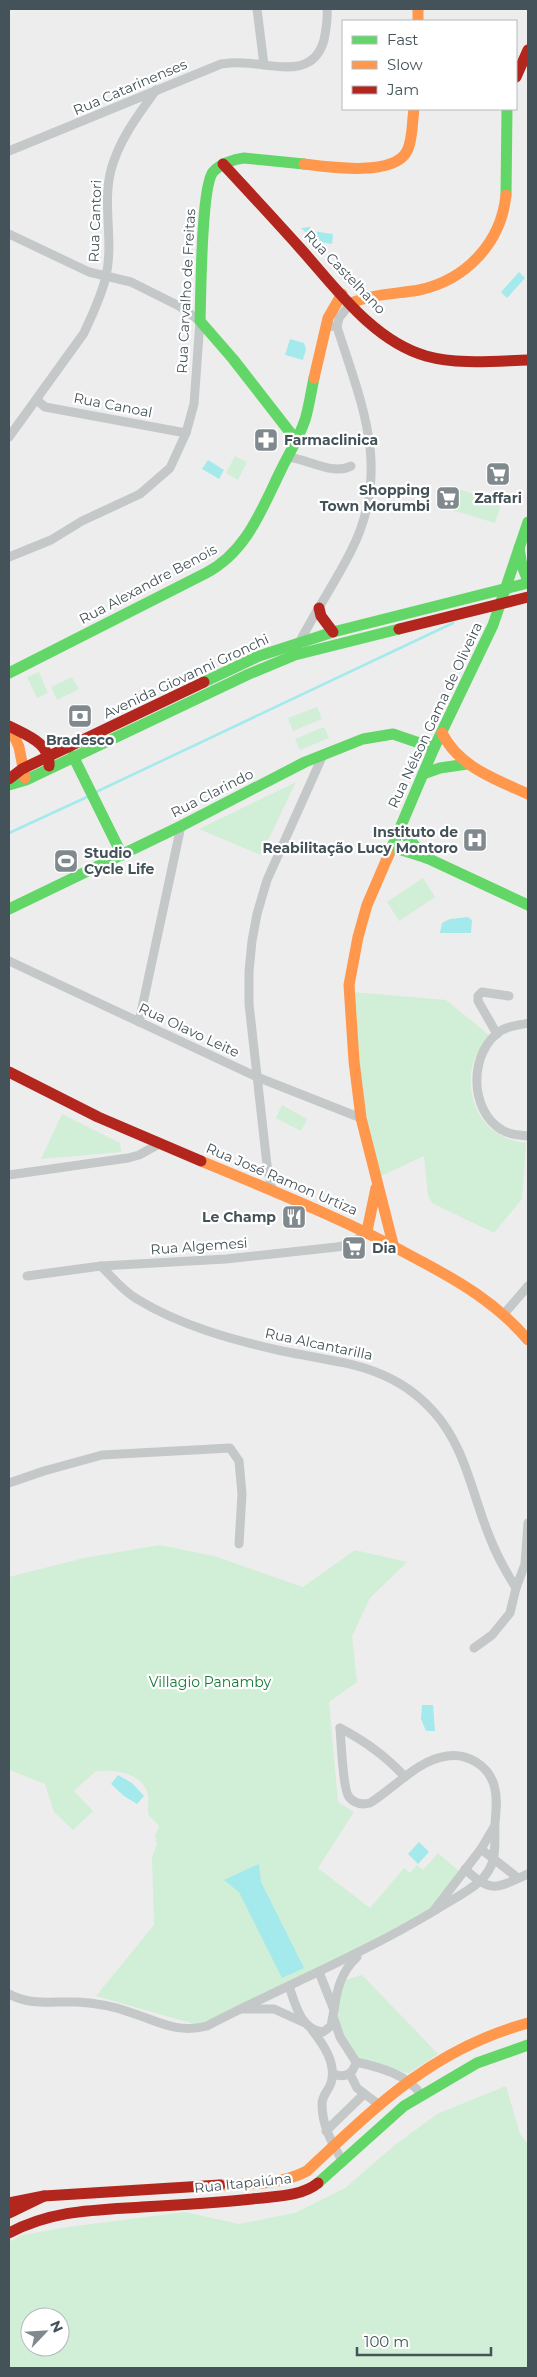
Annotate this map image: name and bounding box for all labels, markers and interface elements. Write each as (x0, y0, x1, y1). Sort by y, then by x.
legend (342, 20, 517, 110)
text: Fast (387, 30, 418, 49)
street label: Rua Catarinenses (70, 55, 190, 119)
text: Slow (387, 55, 423, 74)
text: Jam (386, 80, 419, 99)
street label: Rua Cantori (85, 179, 105, 263)
street label: Rua Carvalho de Freitas (173, 208, 199, 374)
street label: Rua Castelhano (300, 226, 390, 318)
street label: Rua Canoal (72, 389, 154, 421)
pharmacy icon: Farmaclinica (253, 427, 279, 453)
place label: Farmaclinica (284, 431, 378, 449)
supermarket icon: Zaffari (485, 461, 511, 487)
place label: Shopping Town Morumbi (320, 481, 430, 515)
supermarket icon: Shopping Town Morumbi (435, 485, 461, 511)
place label: Zaffari (474, 489, 522, 507)
street label: Rua Alexandre Benois (76, 540, 220, 628)
street label: Rua Nélson Gama de Oliveira (384, 619, 486, 811)
street label: Avenida Giovanni Gronchi (100, 630, 272, 722)
bank icon: Bradesco (67, 703, 93, 729)
place label: Bradesco (46, 731, 114, 749)
street label: Rua Clarindo (168, 764, 257, 822)
place label: Instituto de Reabilitação Lucy Montoro (263, 823, 458, 857)
hospital icon: Instituto de Reabilitação Lucy Montoro (462, 827, 488, 853)
place label: Studio Cycle Life (84, 844, 155, 878)
sports icon: Studio Cycle Life (53, 848, 79, 874)
street label: Rua Olavo Leite (136, 999, 242, 1061)
street label: Rua José Ramon Urtiza (203, 1139, 361, 1219)
restaurant icon: Le Champ (281, 1204, 307, 1230)
place label: Le Champ (202, 1208, 276, 1226)
street label: Rua Algemesi (150, 1234, 248, 1258)
supermarket icon: Dia (341, 1235, 367, 1261)
place label: Dia (372, 1239, 396, 1257)
street label: Rua Alcantarilla (264, 1324, 374, 1364)
park label: Villagio Panamby (149, 1673, 272, 1691)
street label: Rua Itapaiúna (193, 2169, 293, 2197)
north arrow (20, 2307, 70, 2357)
text: N (46, 2318, 67, 2335)
scale bar (357, 2324, 491, 2356)
text: 100 m (364, 2332, 409, 2351)

